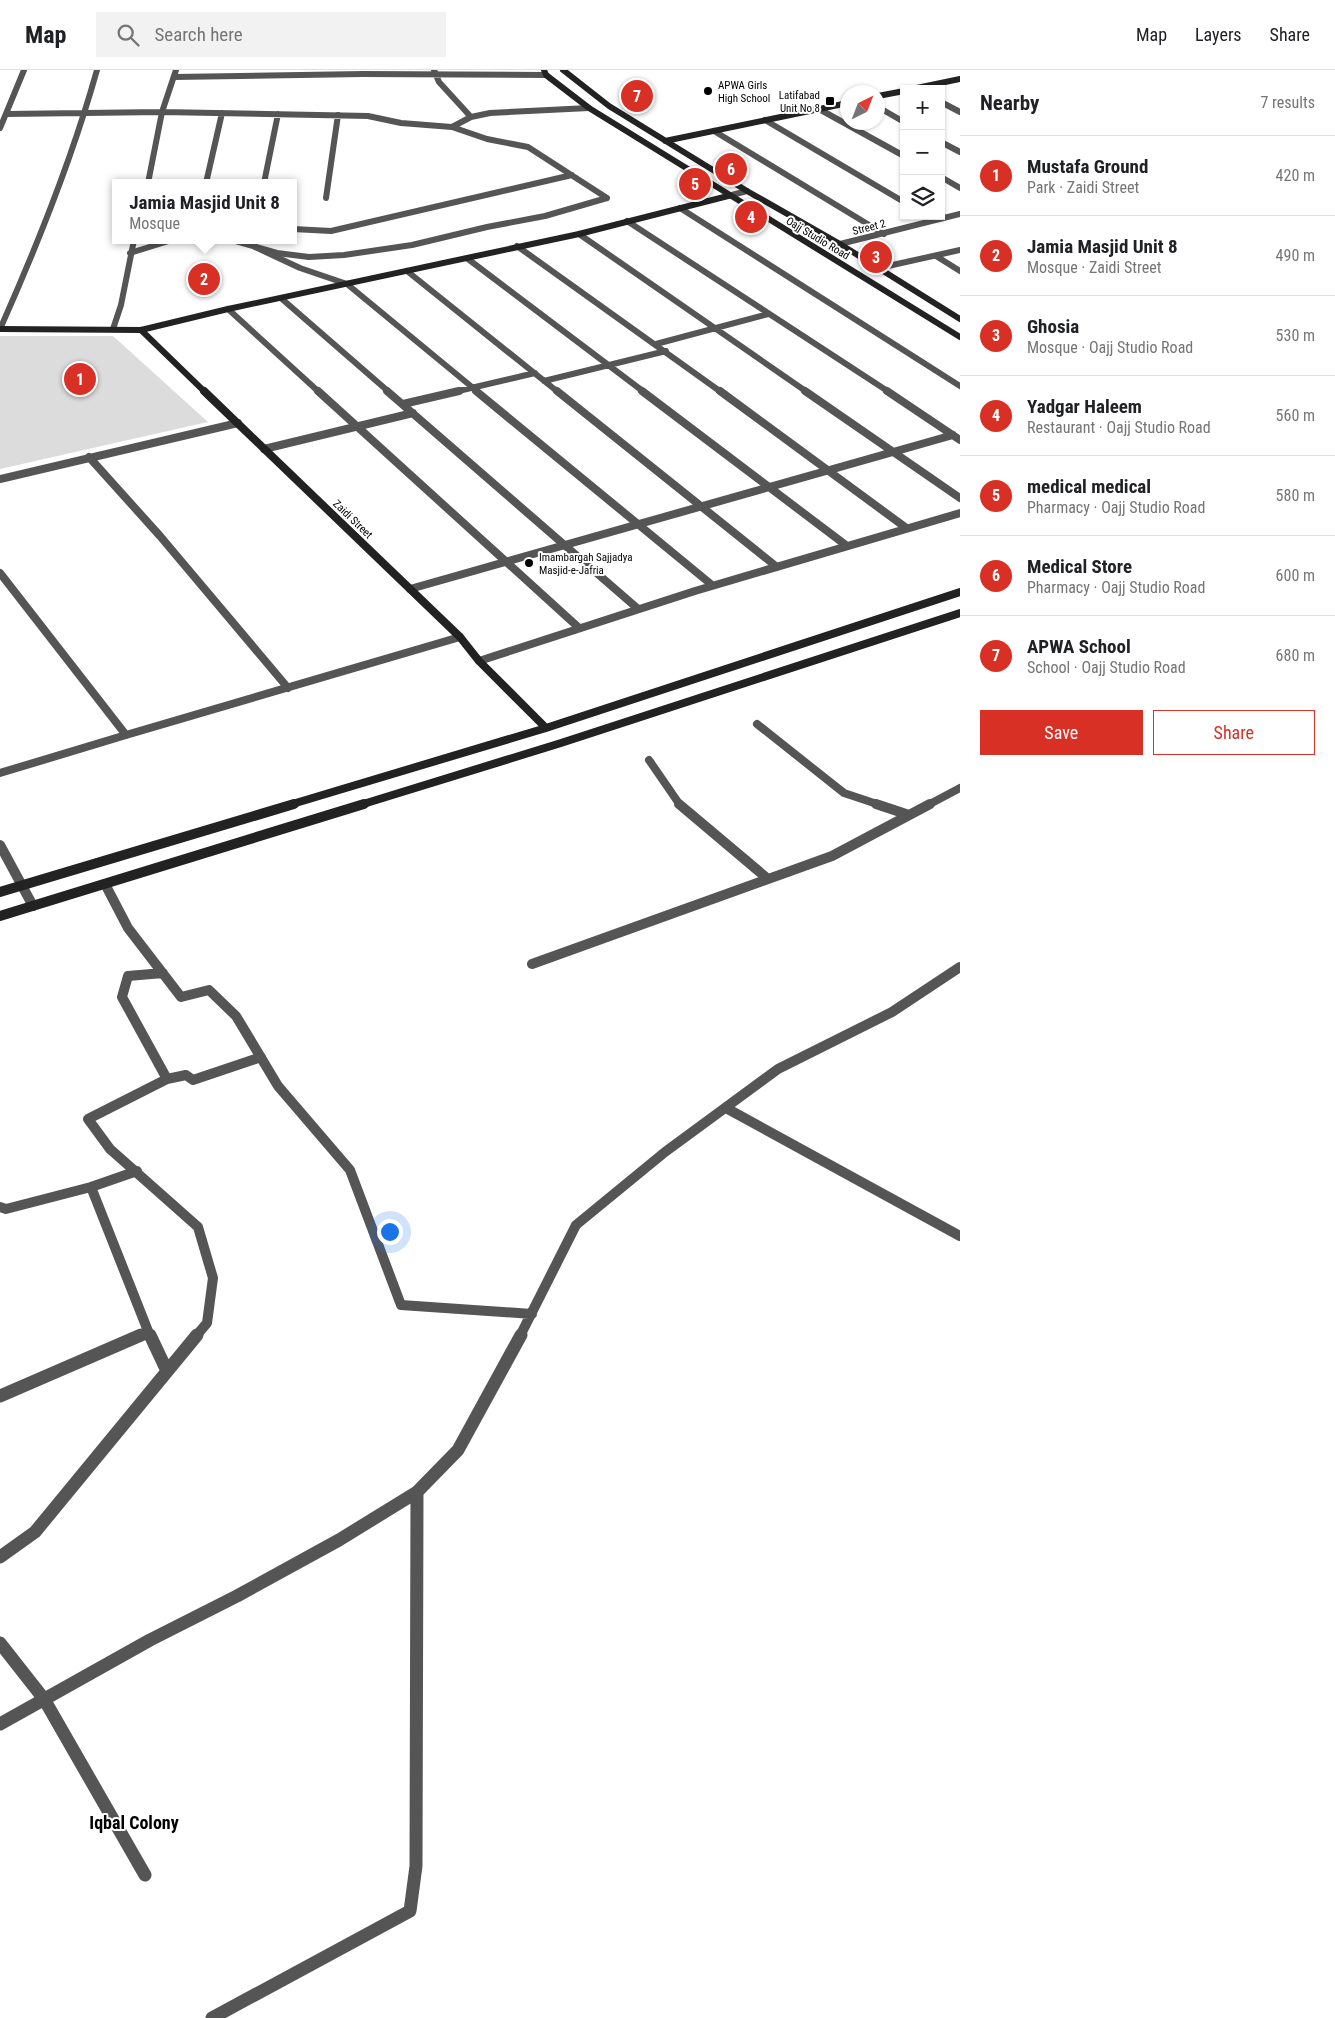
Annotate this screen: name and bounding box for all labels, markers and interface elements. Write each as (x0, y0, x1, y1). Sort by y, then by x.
search box (96, 12, 446, 57)
text: Map (25, 21, 66, 49)
icon: search (114, 21, 142, 49)
text: Search here (154, 23, 243, 46)
text: Map (1136, 24, 1167, 45)
text: Layers (1195, 24, 1242, 45)
text: Share (1270, 24, 1310, 45)
pin: 7 (621, 77, 653, 115)
place label: APWA Girls High School (718, 79, 770, 105)
marker: APWA Girls High School (702, 85, 714, 97)
north arrow (840, 85, 885, 130)
map controls (900, 85, 945, 220)
button: + (900, 85, 945, 130)
place label: Latifabad Unit No 8 (779, 89, 820, 115)
text: Nearby (980, 91, 1039, 115)
text: 7 results (1260, 93, 1315, 112)
marker: Latifabad Unit No 8 (824, 95, 836, 107)
button: − (900, 130, 945, 175)
pin: 6 (715, 150, 747, 188)
text: Mustafa Ground (1027, 155, 1148, 178)
pin: 5 (679, 165, 711, 203)
text: 1 (992, 166, 1000, 185)
text: 420 m (1276, 166, 1315, 185)
button: layers (900, 175, 945, 220)
text: Park · Zaidi Street (1027, 178, 1139, 197)
popup (112, 179, 297, 244)
text: Jamia Masjid Unit 8 (129, 191, 280, 214)
pin: 4 (735, 198, 767, 236)
text: Mosque (129, 214, 180, 233)
street label: Oajj Studio Road (784, 214, 852, 262)
street label: Street 2 (851, 217, 887, 238)
text: Jamia Masjid Unit 8 (1027, 235, 1178, 258)
pin: 3 (860, 238, 892, 276)
text: 2 (992, 246, 1000, 265)
text: 490 m (1276, 246, 1315, 265)
text: Mosque · Zaidi Street (1027, 258, 1161, 277)
pin: 2 (188, 260, 220, 298)
text: Ghosia (1027, 315, 1079, 338)
text: 3 (992, 326, 1000, 345)
text: 530 m (1276, 326, 1315, 345)
text: Mosque · Oajj Studio Road (1027, 338, 1193, 357)
pin: 1 (64, 360, 96, 398)
text: Yadgar Haleem (1027, 395, 1142, 418)
text: 4 (992, 406, 1000, 425)
text: 560 m (1276, 406, 1315, 425)
text: Restaurant · Oajj Studio Road (1027, 418, 1211, 437)
text: medical medical (1027, 475, 1151, 498)
text: 5 (992, 486, 1000, 505)
text: 580 m (1276, 486, 1315, 505)
street label: Zaidi Street (330, 497, 375, 541)
text: Pharmacy · Oajj Studio Road (1027, 498, 1205, 517)
place label: Imambargah Sajjadya Masjid-e-Jafria (539, 551, 632, 577)
text: Medical Store (1027, 555, 1132, 578)
marker: Imambargah Sajjadya Masjid-e-Jafria (523, 557, 535, 569)
text: 6 (992, 566, 1000, 585)
text: 600 m (1276, 566, 1315, 585)
text: Pharmacy · Oajj Studio Road (1027, 578, 1205, 597)
text: APWA School (1027, 635, 1131, 658)
text: 7 (992, 646, 1000, 665)
text: 680 m (1276, 646, 1315, 665)
text: School · Oajj Studio Road (1027, 658, 1186, 677)
button: Save (980, 710, 1143, 755)
button: Share (1153, 710, 1315, 755)
your location (377, 1219, 403, 1245)
district label: Iqbal Colony (89, 1812, 179, 1833)

